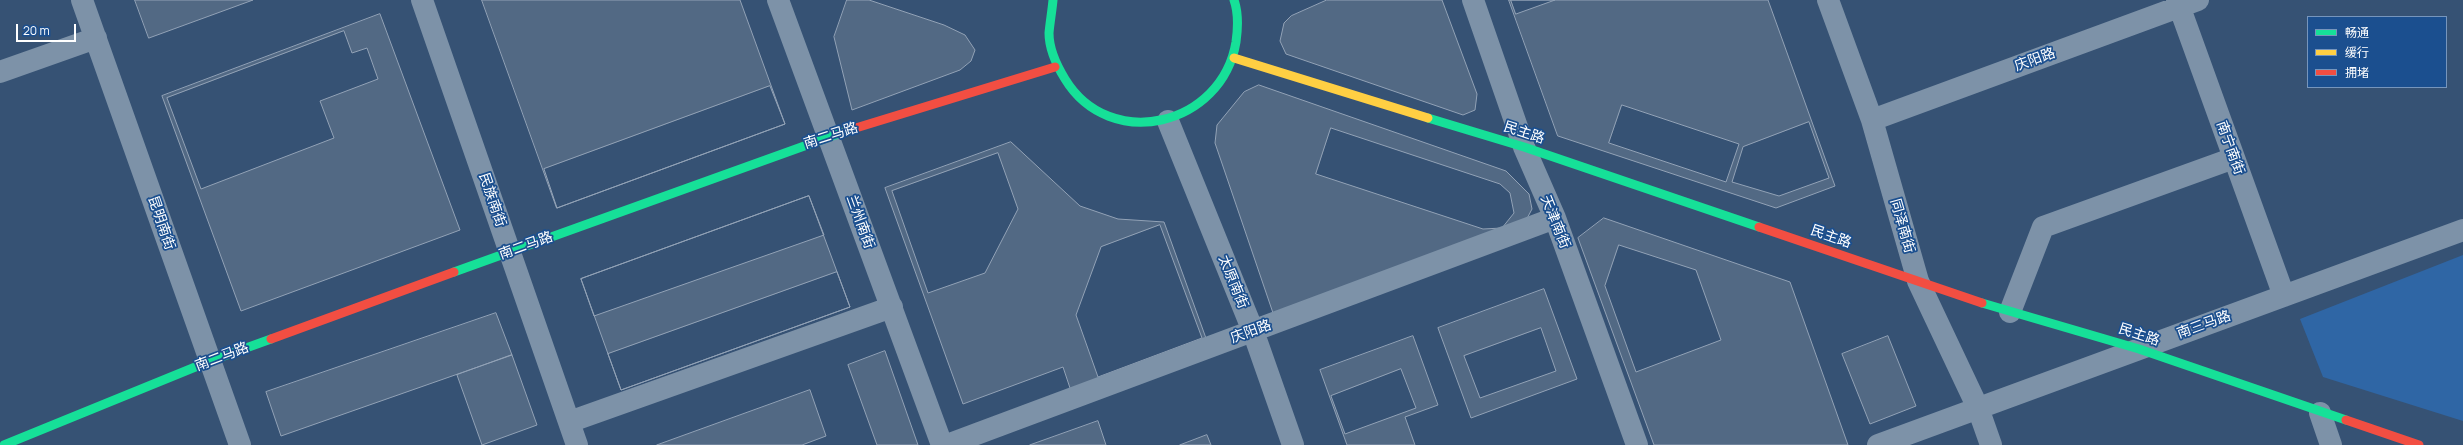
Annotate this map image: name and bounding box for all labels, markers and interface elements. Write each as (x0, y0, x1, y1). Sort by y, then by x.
scale bar (18, 16, 78, 42)
legend (2307, 16, 2447, 88)
text: 20 m (23, 22, 50, 39)
text: 畅通 (2345, 24, 2369, 41)
text: 缓行 (2345, 44, 2369, 61)
street label: 庆阳路 (2012, 45, 2058, 75)
text: 拥堵 (2345, 64, 2369, 81)
street label: 南二马路 (802, 119, 860, 153)
street label: 民主路 (1501, 119, 1547, 147)
street label: 南宁南街 (2213, 119, 2247, 177)
street label: 民族南街 (475, 171, 509, 229)
street label: 兰州南街 (843, 193, 877, 251)
street label: 天津南街 (1537, 193, 1573, 251)
street label: 昆明南街 (144, 194, 178, 252)
street label: 同泽南街 (1886, 197, 1918, 255)
street label: 民主路 (1808, 222, 1854, 252)
street label: 南二马路 (497, 229, 555, 263)
street label: 太原南街 (1215, 253, 1251, 311)
street label: 南三马路 (2175, 308, 2233, 342)
street label: 庆阳路 (1228, 317, 1274, 347)
street label: 民主路 (2116, 321, 2162, 349)
street label: 南二马路 (193, 339, 251, 375)

